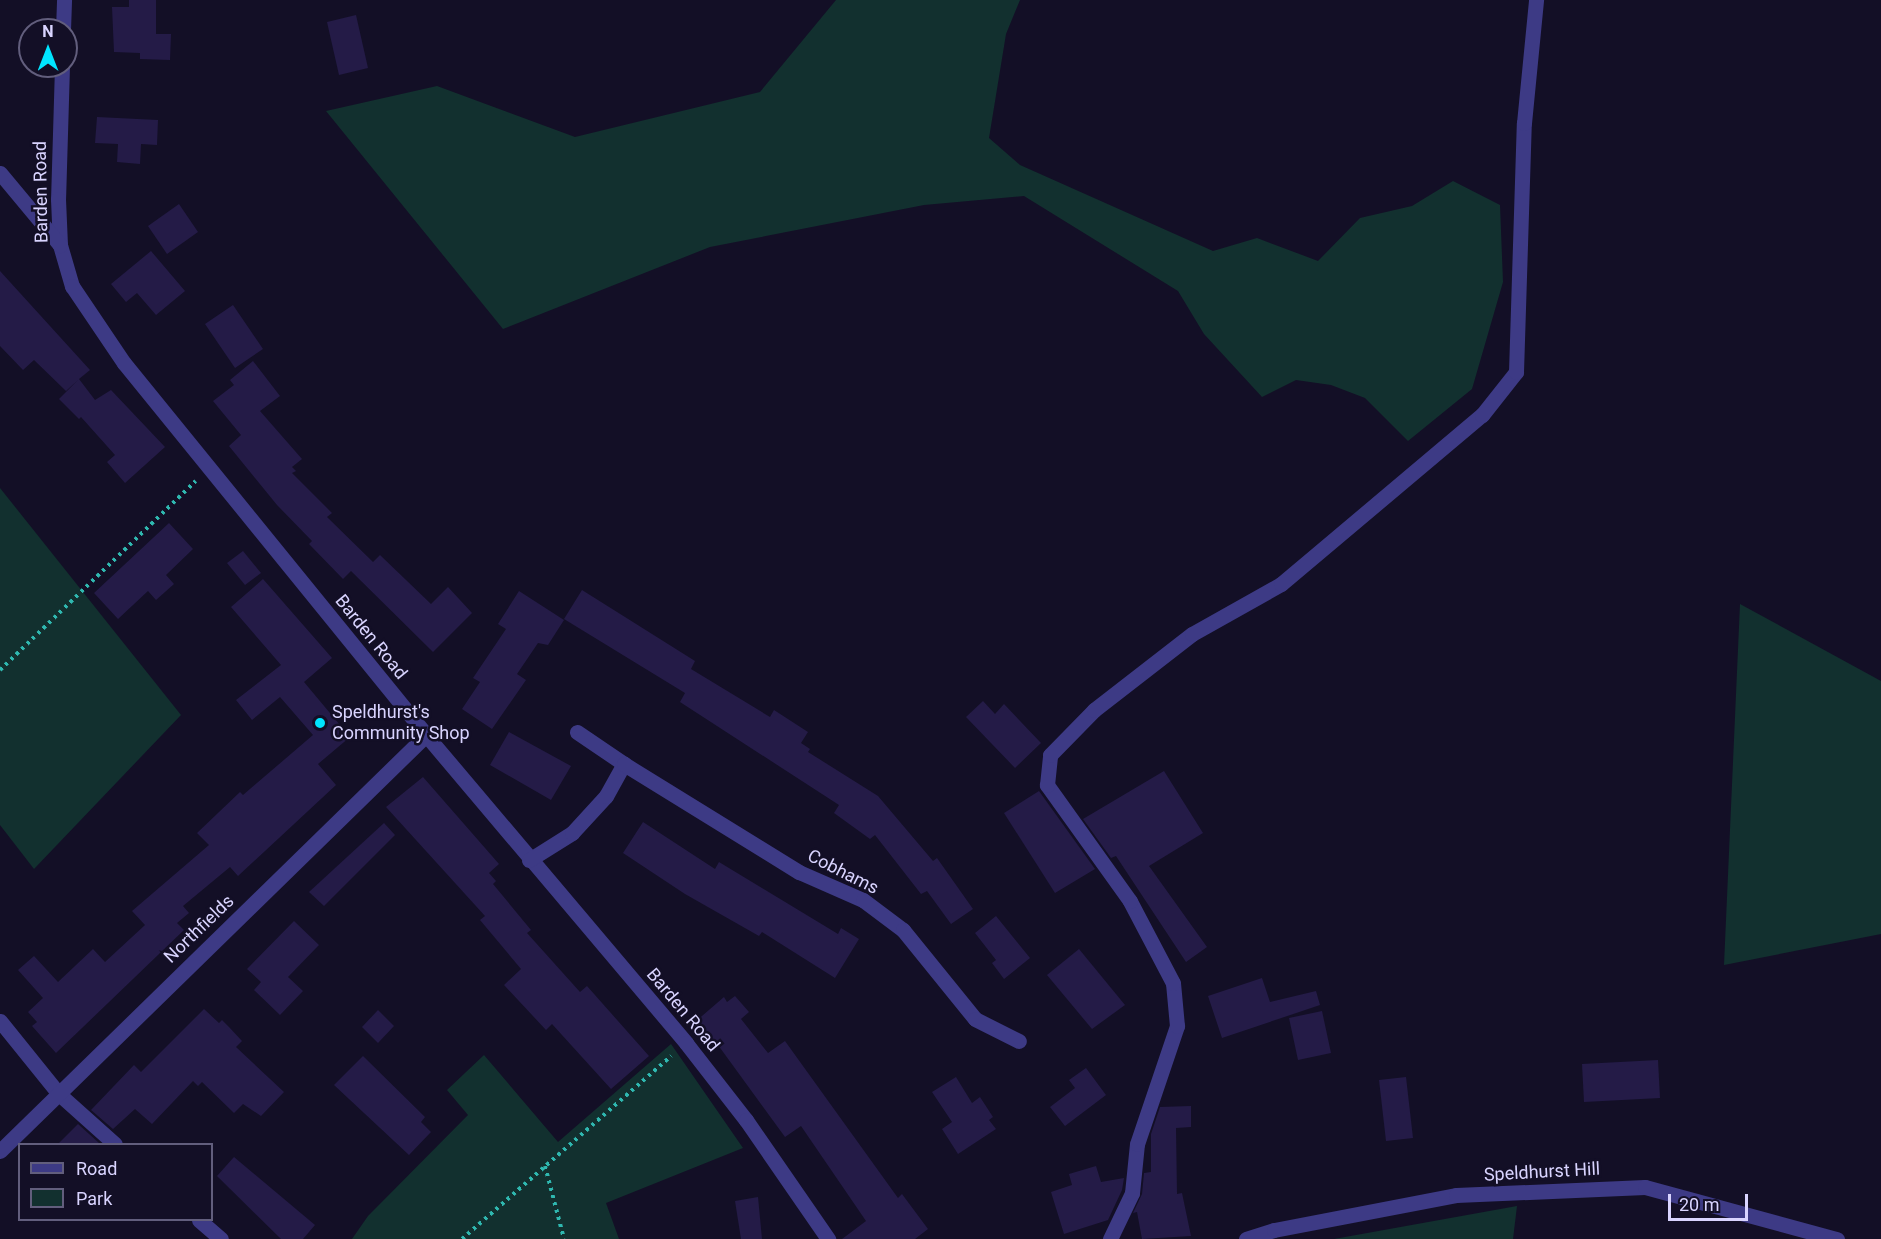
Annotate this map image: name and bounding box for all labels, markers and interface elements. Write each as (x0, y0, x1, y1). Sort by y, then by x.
north arrow (18, 18, 78, 78)
text: N (42, 22, 54, 41)
street label: Barden Road (29, 141, 53, 243)
street label: Barden Road (330, 590, 412, 684)
place label: Speldhurst's Community Shop (332, 702, 470, 744)
marker: Speldhurst's Community Shop (313, 716, 327, 730)
street label: Cobhams (804, 845, 882, 899)
street label: Northfields (160, 890, 238, 968)
street label: Barden Road (642, 964, 724, 1056)
legend (18, 1143, 213, 1221)
text: Road (76, 1158, 117, 1179)
street label: Speldhurst Hill (1483, 1158, 1601, 1186)
scale bar (1671, 1182, 1750, 1220)
text: Park (76, 1188, 112, 1209)
text: 20 m (1679, 1194, 1719, 1215)

